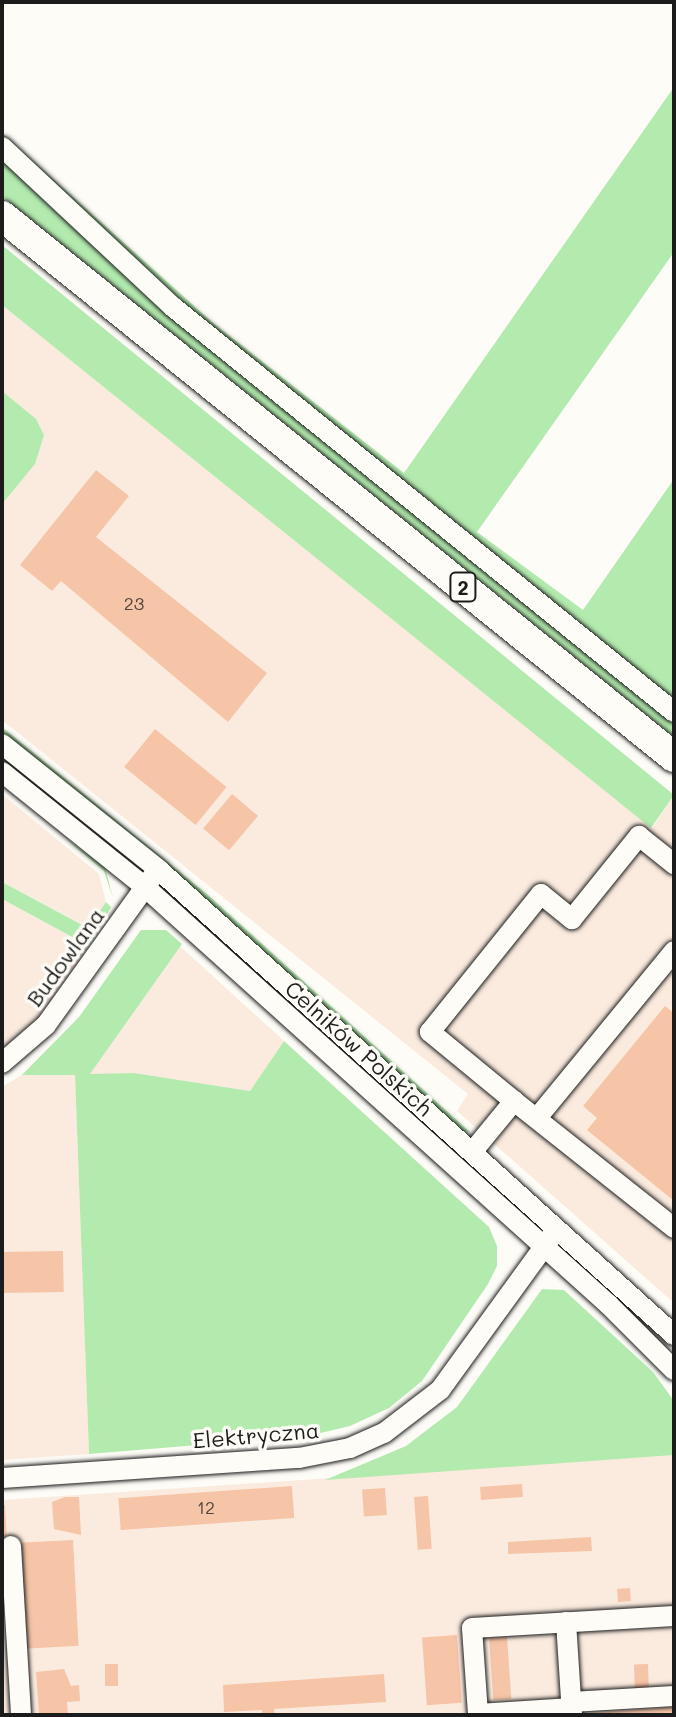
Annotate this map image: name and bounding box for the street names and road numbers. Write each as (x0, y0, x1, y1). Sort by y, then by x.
road number: 2 (449, 571, 477, 603)
street label: Budowlana (21, 903, 109, 1011)
street label: Celników Polskich (280, 975, 438, 1121)
street label: Elektryczna (192, 1416, 320, 1454)

